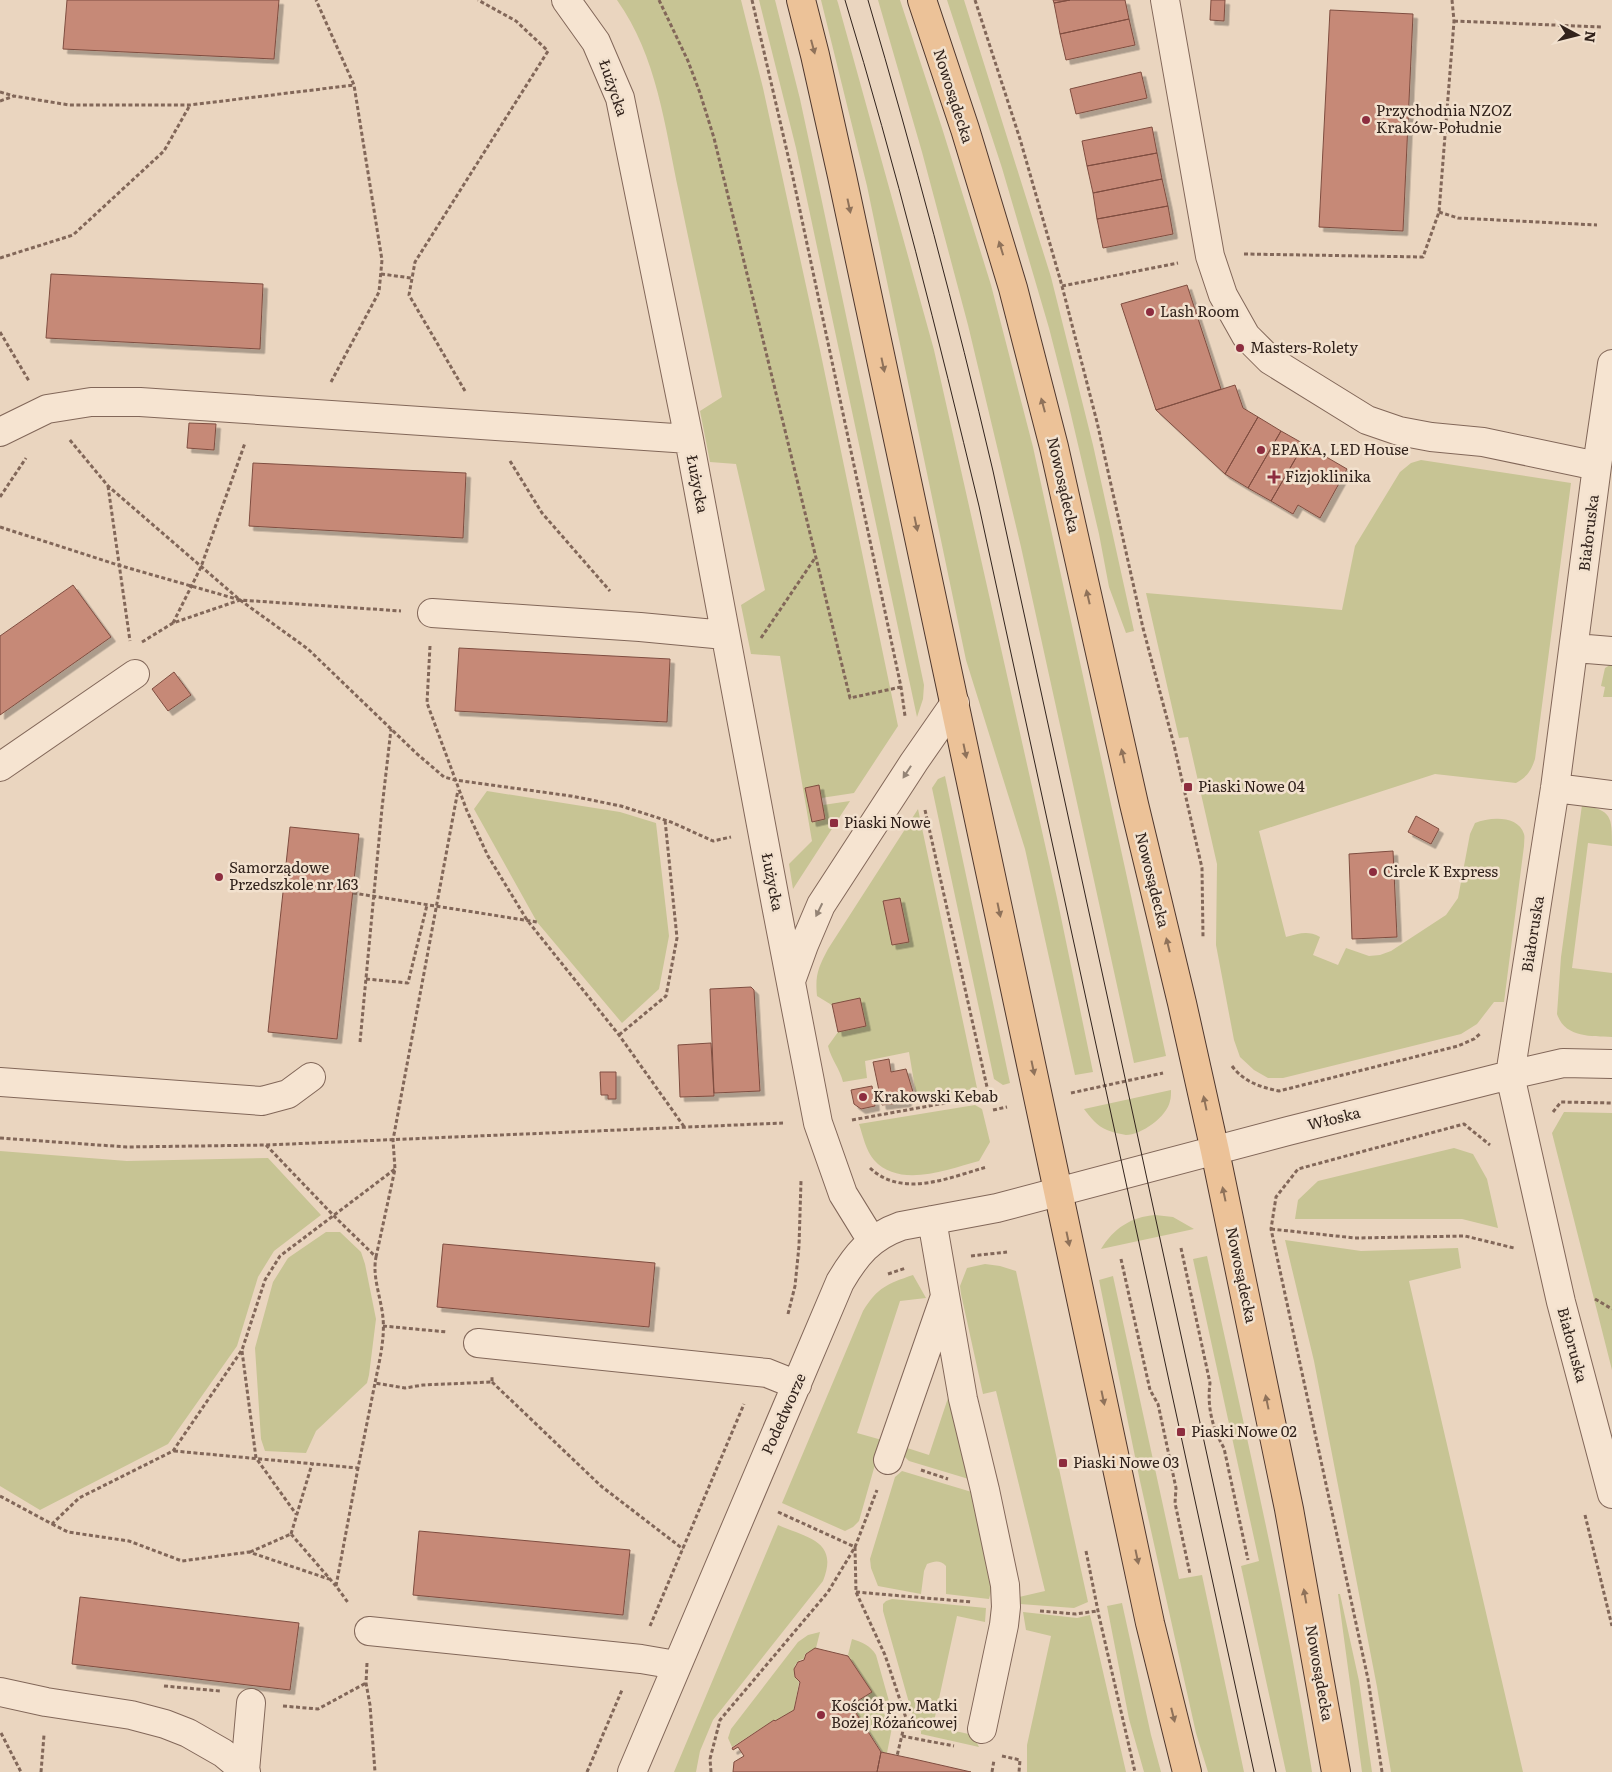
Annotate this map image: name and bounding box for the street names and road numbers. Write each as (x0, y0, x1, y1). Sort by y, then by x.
street label: Nowosądecka (928, 45, 981, 146)
street label: Łużycka (594, 56, 635, 120)
street label: Nowosądecka (1042, 434, 1087, 536)
street label: Łużycka (682, 453, 716, 516)
street label: Białoruska (1571, 492, 1604, 573)
street label: Nowosądecka (1130, 829, 1177, 931)
street label: Łużycka (757, 851, 791, 914)
street label: Białoruska (1514, 893, 1549, 974)
street label: Włoska (1305, 1100, 1363, 1135)
street label: Nowosądecka (1221, 1224, 1264, 1326)
street label: Białoruska (1552, 1304, 1595, 1386)
street label: Podedworze (754, 1369, 811, 1458)
street label: Nowosądecka (1301, 1623, 1340, 1724)

